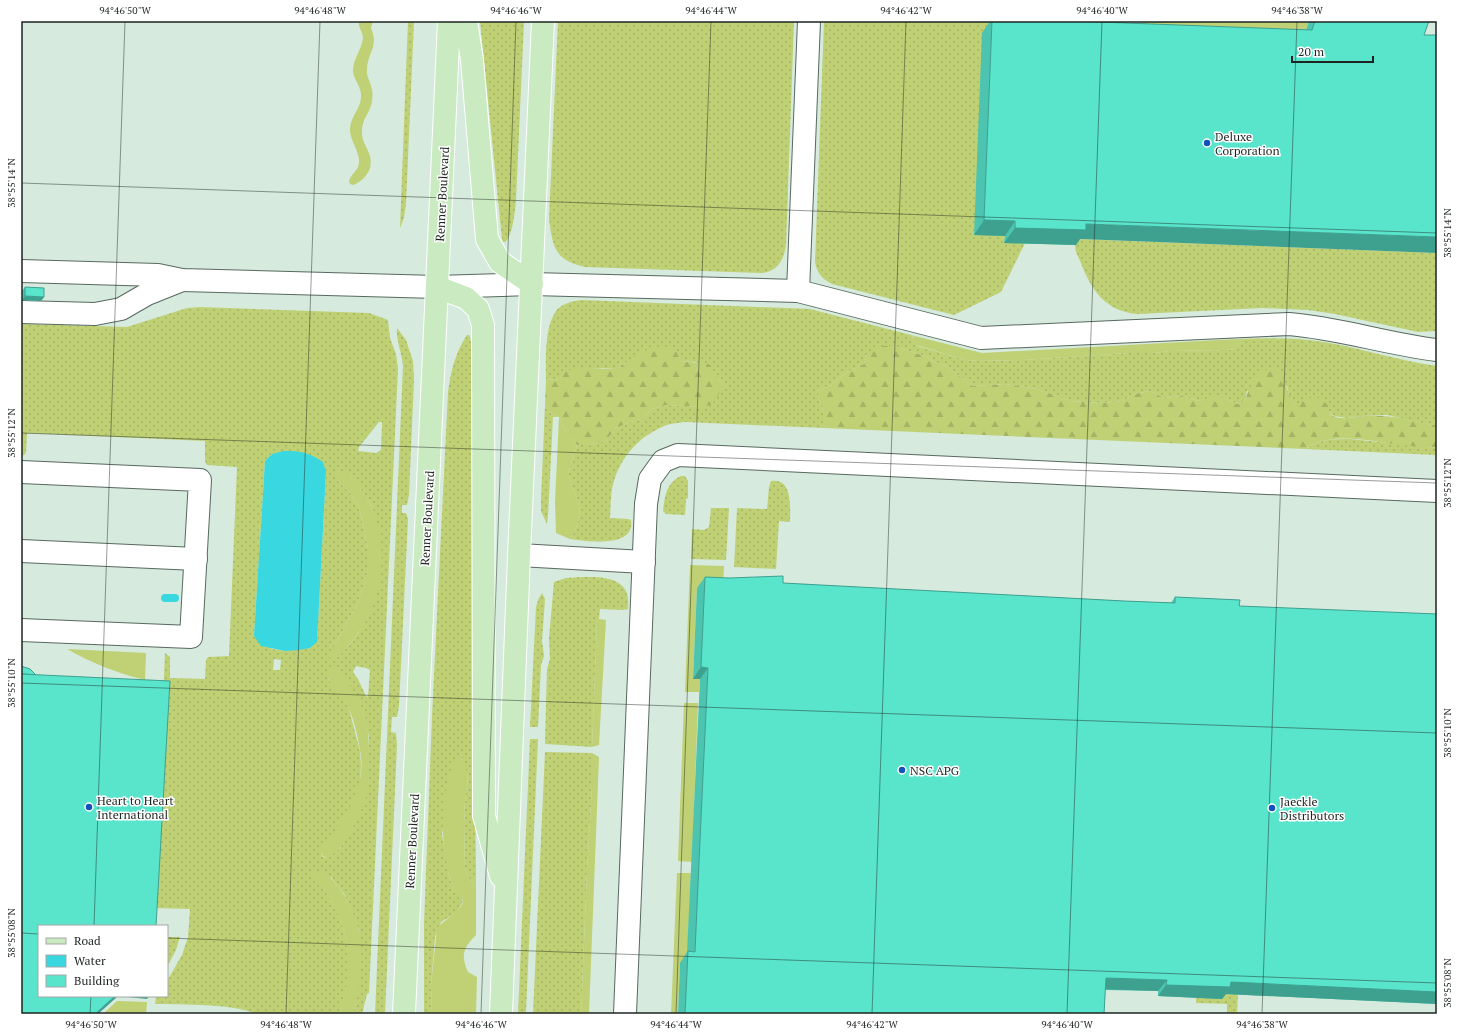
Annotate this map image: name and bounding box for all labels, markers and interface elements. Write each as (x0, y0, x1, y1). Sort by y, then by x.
text: 94°46'50"W (99, 4, 151, 17)
text: 94°46'48"W (294, 4, 346, 17)
text: 94°46'46"W (490, 4, 542, 17)
text: 94°46'44"W (685, 4, 737, 17)
text: 94°46'42"W (880, 4, 932, 17)
text: 94°46'40"W (1076, 4, 1128, 17)
text: 94°46'38"W (1271, 4, 1323, 17)
scale bar (1292, 38, 1373, 64)
text: 20 m (1298, 44, 1325, 59)
place label: Deluxe Corporation (1215, 129, 1280, 158)
marker: Deluxe Corporation (1202, 138, 1212, 148)
street label: Renner Boulevard (432, 146, 452, 242)
text: 38°55'14"N (5, 158, 18, 208)
text: 38°55'14"N (1441, 208, 1454, 258)
text: 38°55'12"N (5, 408, 18, 458)
text: 38°55'12"N (1441, 458, 1454, 508)
street label: Renner Boulevard (417, 470, 437, 566)
text: 38°55'10"N (5, 658, 18, 708)
text: 38°55'10"N (1441, 708, 1454, 758)
place label: NSC APG (910, 763, 960, 778)
marker: NSC APG (897, 765, 907, 775)
place label: Heart to Heart International (97, 793, 174, 822)
street label: Renner Boulevard (402, 793, 422, 889)
place label: Jaeckle Distributors (1280, 794, 1344, 823)
marker: Heart to Heart International (84, 802, 94, 812)
marker: Jaeckle Distributors (1267, 803, 1277, 813)
text: 38°55'08"N (5, 908, 18, 958)
legend (38, 925, 168, 997)
text: Road (74, 933, 101, 948)
text: Water (74, 953, 106, 968)
text: 38°55'08"N (1441, 958, 1454, 1008)
text: Building (74, 973, 120, 988)
text: 94°46'50"W (65, 1018, 117, 1031)
text: 94°46'48"W (260, 1018, 312, 1031)
text: 94°46'46"W (455, 1018, 507, 1031)
text: 94°46'44"W (650, 1018, 702, 1031)
text: 94°46'42"W (846, 1018, 898, 1031)
text: 94°46'40"W (1041, 1018, 1093, 1031)
text: 94°46'38"W (1236, 1018, 1288, 1031)

